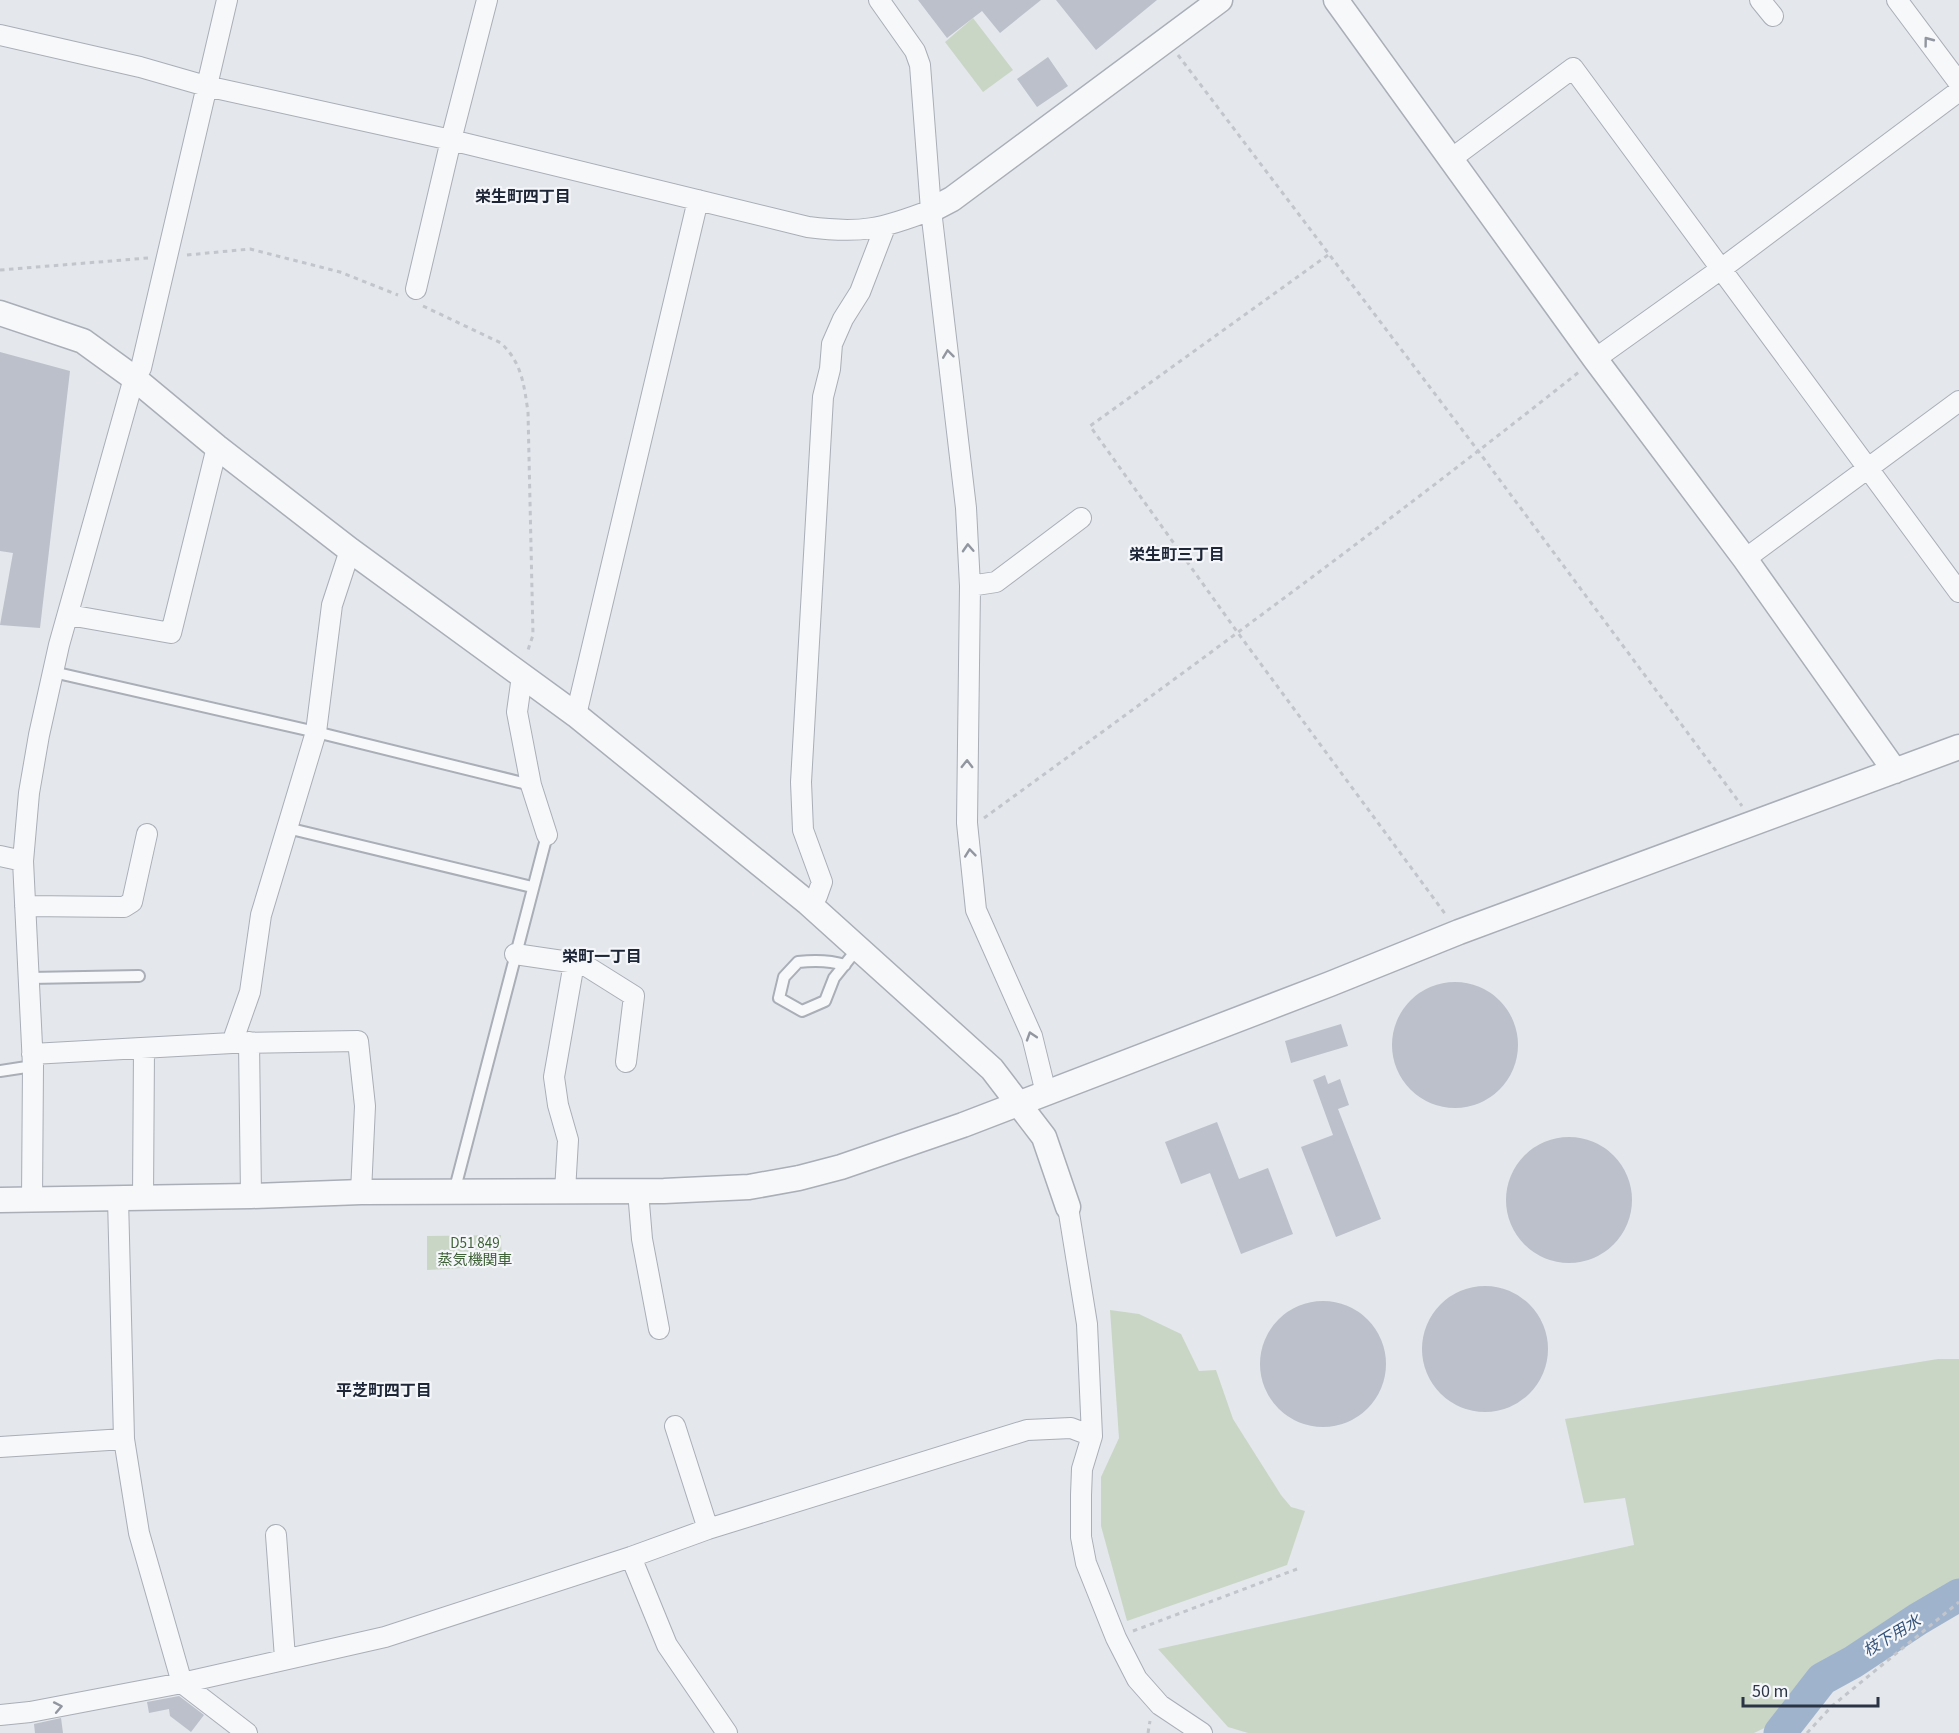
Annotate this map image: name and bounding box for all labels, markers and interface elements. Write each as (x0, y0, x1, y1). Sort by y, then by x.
one-way arrow (1924, 37, 1935, 48)
district label: 栄生町四丁目 (475, 186, 571, 208)
one-way arrow (943, 350, 955, 359)
one-way arrow (962, 544, 975, 553)
district label: 栄生町三丁目 (1129, 544, 1225, 566)
one-way arrow (961, 760, 974, 769)
one-way arrow (964, 848, 977, 857)
district label: 栄町一丁目 (562, 946, 642, 968)
one-way arrow (1025, 1031, 1038, 1042)
park label: D51 849 蒸気機関車 (437, 1233, 513, 1271)
district label: 平芝町四丁目 (336, 1380, 432, 1402)
water label: 枝下用水 (1859, 1609, 1927, 1662)
scale bar (1743, 1670, 1878, 1708)
text: 50 m (1752, 1679, 1788, 1704)
one-way arrow (53, 1701, 63, 1714)

